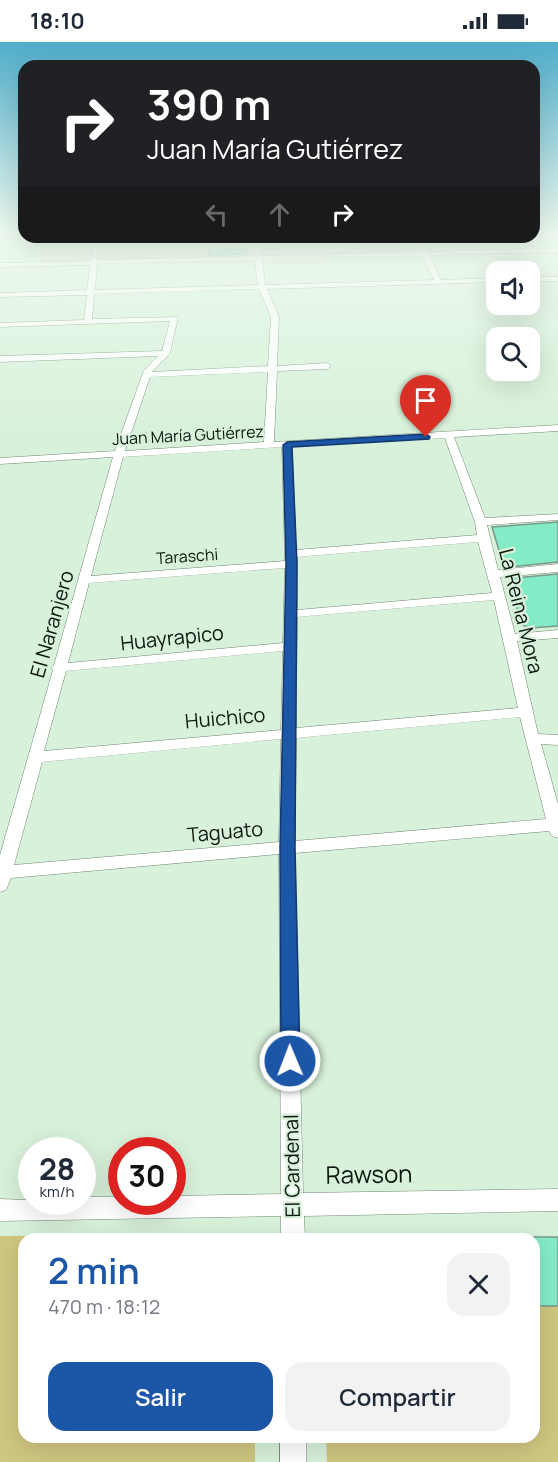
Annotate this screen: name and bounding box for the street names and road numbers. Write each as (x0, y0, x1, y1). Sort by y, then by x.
street label: Juan María Gutiérrez (112, 420, 264, 450)
street label: Taraschi (155, 543, 219, 569)
street label: La Reina Mora (493, 546, 550, 676)
street label: El Naranjero (23, 567, 80, 681)
street label: Huayrapico (119, 619, 225, 656)
street label: Huichico (184, 701, 266, 734)
street label: Taguato (186, 815, 264, 848)
street label: El Cardenal (277, 1114, 306, 1218)
street label: Rawson (325, 1156, 413, 1191)

